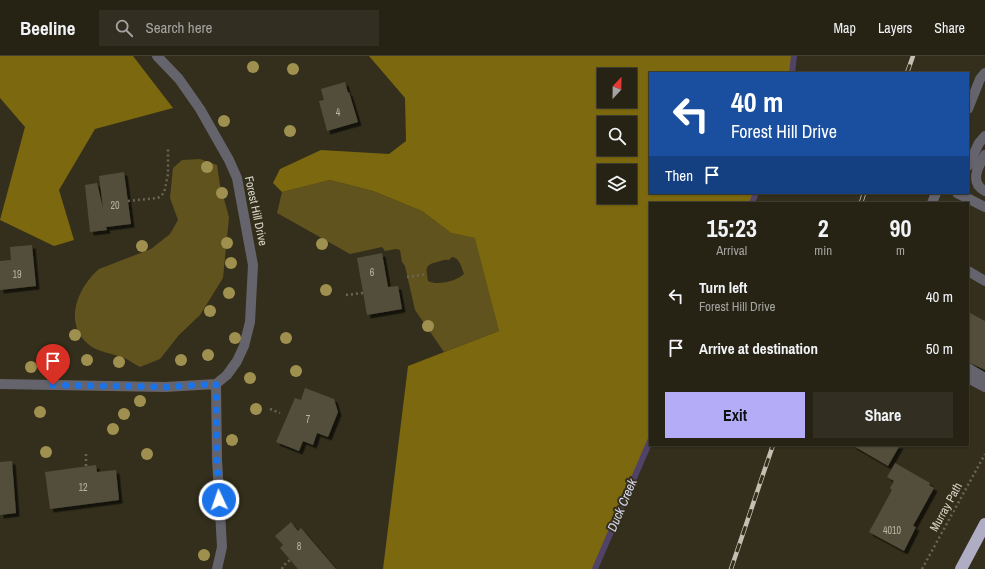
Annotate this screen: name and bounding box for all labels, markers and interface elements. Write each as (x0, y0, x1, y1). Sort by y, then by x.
search box (99, 10, 379, 46)
text: Beeline (20, 15, 75, 41)
icon: search (113, 17, 135, 39)
text: Search here (145, 17, 212, 38)
text: Map (834, 19, 856, 37)
text: Layers (878, 19, 912, 37)
text: Share (934, 19, 965, 37)
north arrow (597, 68, 637, 108)
map controls (597, 68, 637, 204)
text: 40 m (731, 83, 783, 121)
icon: left (665, 88, 717, 140)
house number: 4 (336, 106, 341, 119)
button: search (597, 116, 637, 156)
text: Forest Hill Drive (731, 119, 837, 144)
button: layers (597, 164, 637, 204)
icon: arrive (701, 164, 723, 186)
text: Then (665, 165, 693, 186)
street label: Forest Hill Drive (241, 175, 271, 247)
house number: 20 (110, 199, 120, 212)
text: 15:23 (707, 212, 757, 244)
text: 2 (818, 212, 829, 244)
text: 90 (890, 212, 912, 244)
text: Arrival (716, 242, 747, 259)
text: min (814, 242, 832, 259)
text: m (896, 242, 905, 259)
house number: 6 (370, 266, 375, 279)
house number: 19 (12, 268, 22, 281)
text: Turn left (699, 277, 747, 298)
icon: left (665, 285, 687, 307)
text: 40 m (926, 286, 953, 307)
text: Forest Hill Drive (699, 298, 775, 315)
icon: arrive (665, 337, 687, 359)
text: Arrive at destination (699, 338, 818, 359)
text: 50 m (926, 338, 953, 359)
pin (36, 344, 70, 385)
icon: arrive (42, 350, 64, 372)
button: Exit (665, 392, 805, 438)
button: Share (813, 392, 953, 438)
house number: 7 (306, 413, 311, 426)
water label: Duck Creek (603, 475, 641, 534)
position arrow (198, 479, 240, 521)
street label: Murray Path (926, 480, 966, 534)
house number: 12 (78, 481, 88, 494)
house number: 4010 (883, 524, 902, 537)
house number: 8 (297, 540, 302, 553)

